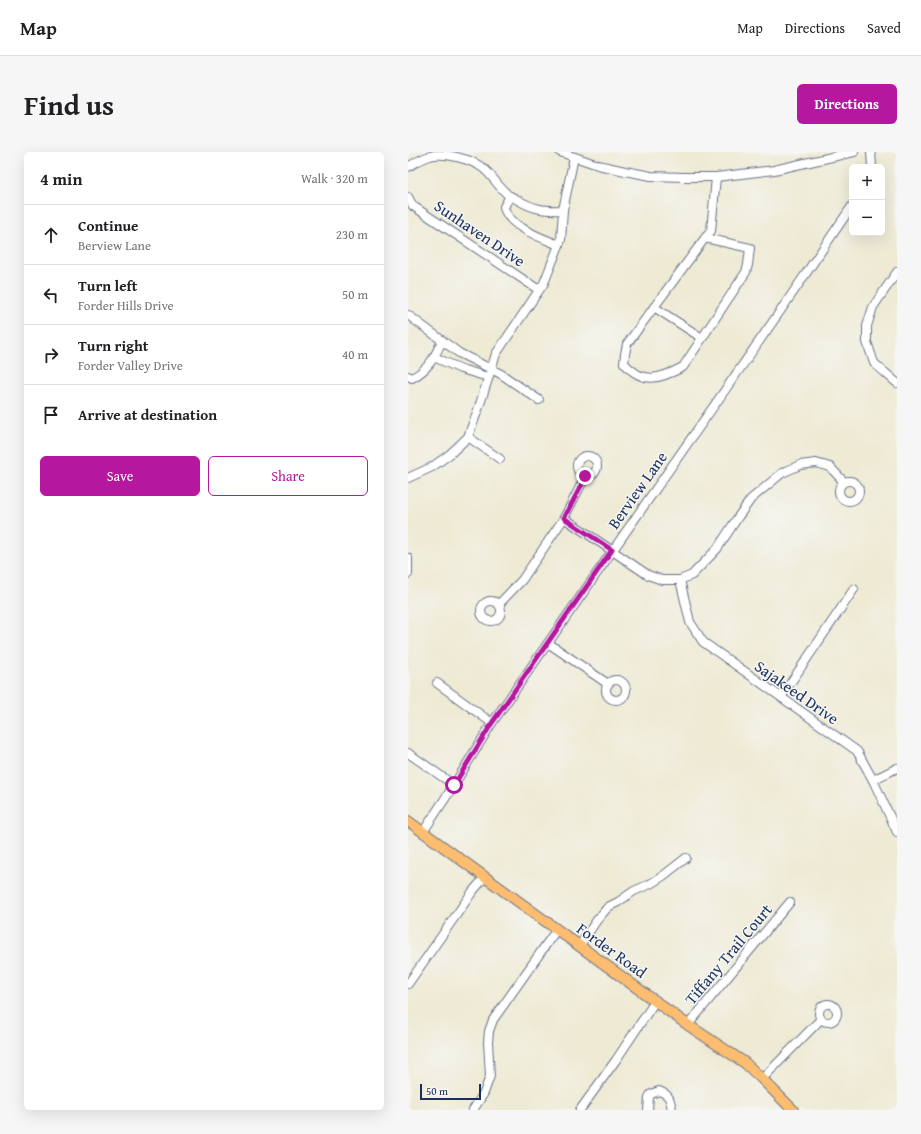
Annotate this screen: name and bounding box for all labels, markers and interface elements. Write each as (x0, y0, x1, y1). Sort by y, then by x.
text: Map (20, 14, 57, 42)
text: Map (737, 18, 763, 38)
text: Directions (785, 18, 845, 38)
text: Saved (867, 18, 901, 38)
text: Find us (24, 84, 114, 125)
button: Directions (797, 84, 897, 124)
map controls (849, 164, 885, 236)
button: + (849, 164, 885, 200)
text: 4 min (40, 166, 82, 191)
text: Walk · 320 m (301, 169, 368, 188)
street label: Sunhaven Drive (430, 194, 530, 272)
button: − (849, 200, 885, 236)
text: Continue (78, 215, 139, 236)
icon: ahead (40, 224, 62, 246)
text: 230 m (336, 225, 368, 244)
text: Berview Lane (78, 236, 151, 255)
text: Turn left (78, 275, 137, 296)
icon: left (40, 284, 62, 306)
text: 50 m (342, 285, 368, 304)
text: Forder Hills Drive (78, 296, 174, 315)
text: Turn right (78, 335, 149, 356)
icon: right (40, 344, 62, 366)
text: 40 m (342, 345, 368, 364)
text: Forder Valley Drive (78, 356, 183, 375)
icon: arrive (40, 404, 62, 426)
text: Arrive at destination (78, 404, 217, 425)
street label: Berview Lane (601, 446, 673, 534)
button: Save (40, 456, 200, 496)
button: Share (208, 456, 368, 496)
route end (576, 467, 594, 485)
street label: Sajakeed Drive (750, 654, 844, 730)
route start (445, 776, 463, 794)
street label: Tiffany Trail Court (679, 898, 778, 1010)
street label: Forder Road (572, 916, 652, 984)
scale bar (420, 1082, 481, 1101)
text: 50 m (426, 1083, 448, 1099)

